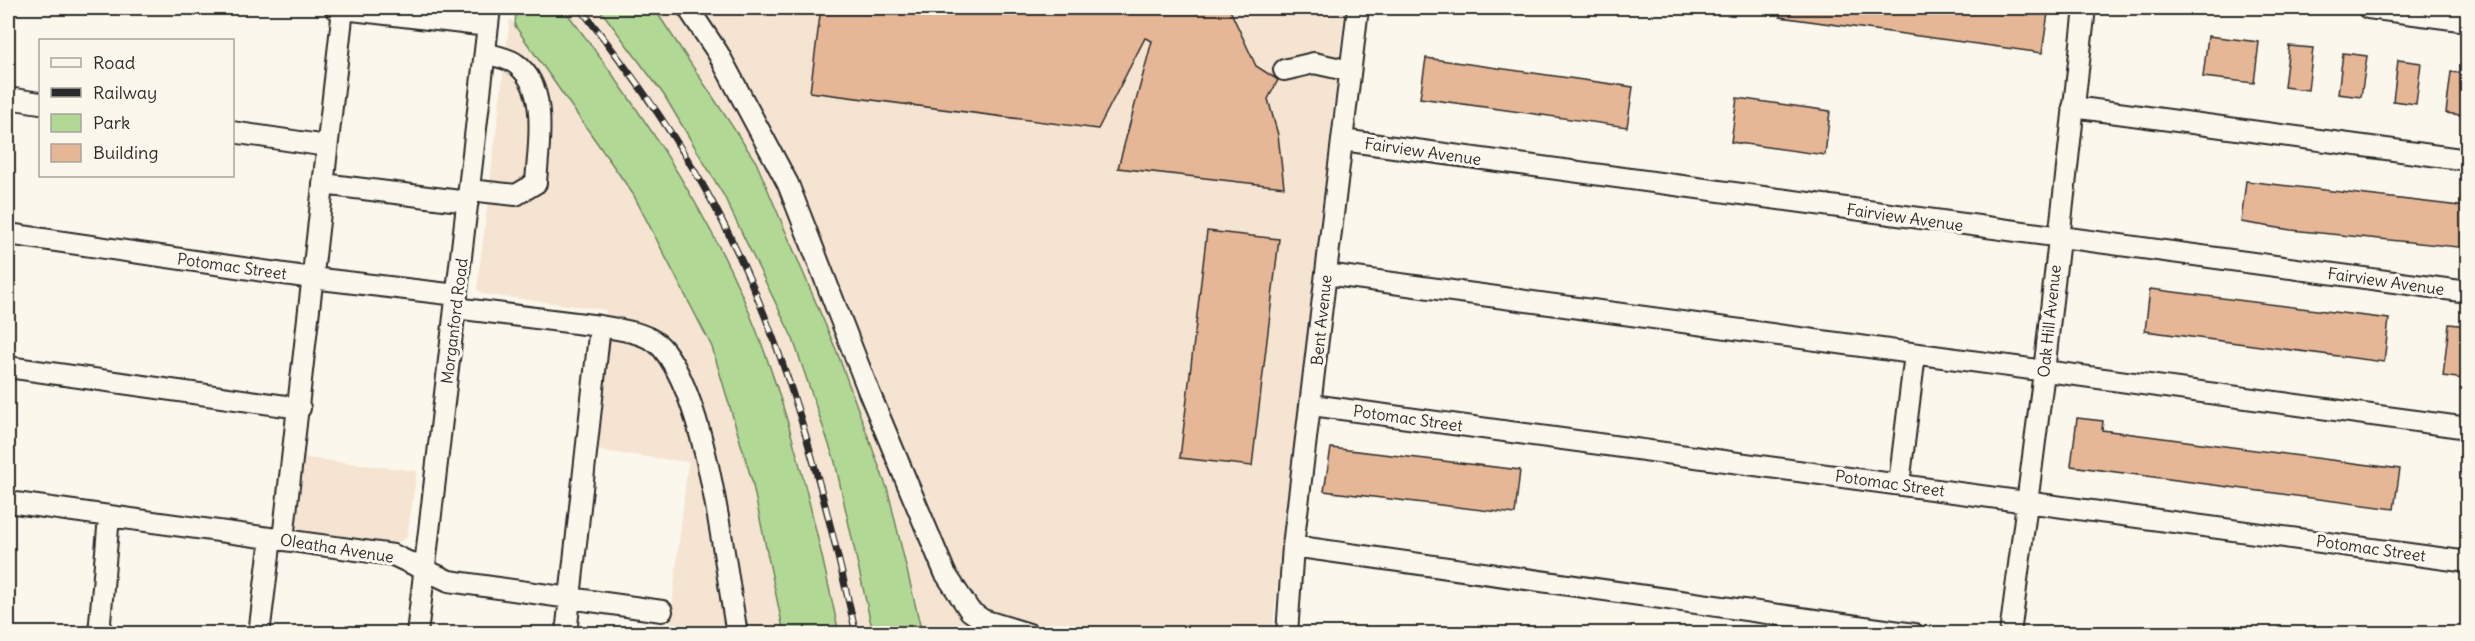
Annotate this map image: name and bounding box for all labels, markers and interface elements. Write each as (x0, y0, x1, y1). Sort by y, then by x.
legend (39, 39, 234, 177)
text: Road (93, 51, 136, 74)
text: Railway (93, 81, 157, 104)
text: Park (93, 111, 130, 134)
street label: Fairview Avenue (1363, 133, 1483, 169)
text: Building (93, 141, 158, 164)
street label: Fairview Avenue (1845, 199, 1965, 235)
street label: Potomac Street (176, 248, 289, 284)
street label: Morganford Road (436, 257, 472, 385)
street label: Fairview Avenue (2326, 263, 2446, 299)
street label: Oak Hill Avenue (2033, 264, 2065, 378)
street label: Bent Avenue (1306, 274, 1336, 366)
street label: Potomac Street (1352, 400, 1465, 436)
street label: Potomac Street (1834, 465, 1947, 501)
street label: Oleatha Avenue (279, 529, 395, 567)
street label: Potomac Street (2315, 530, 2428, 566)

